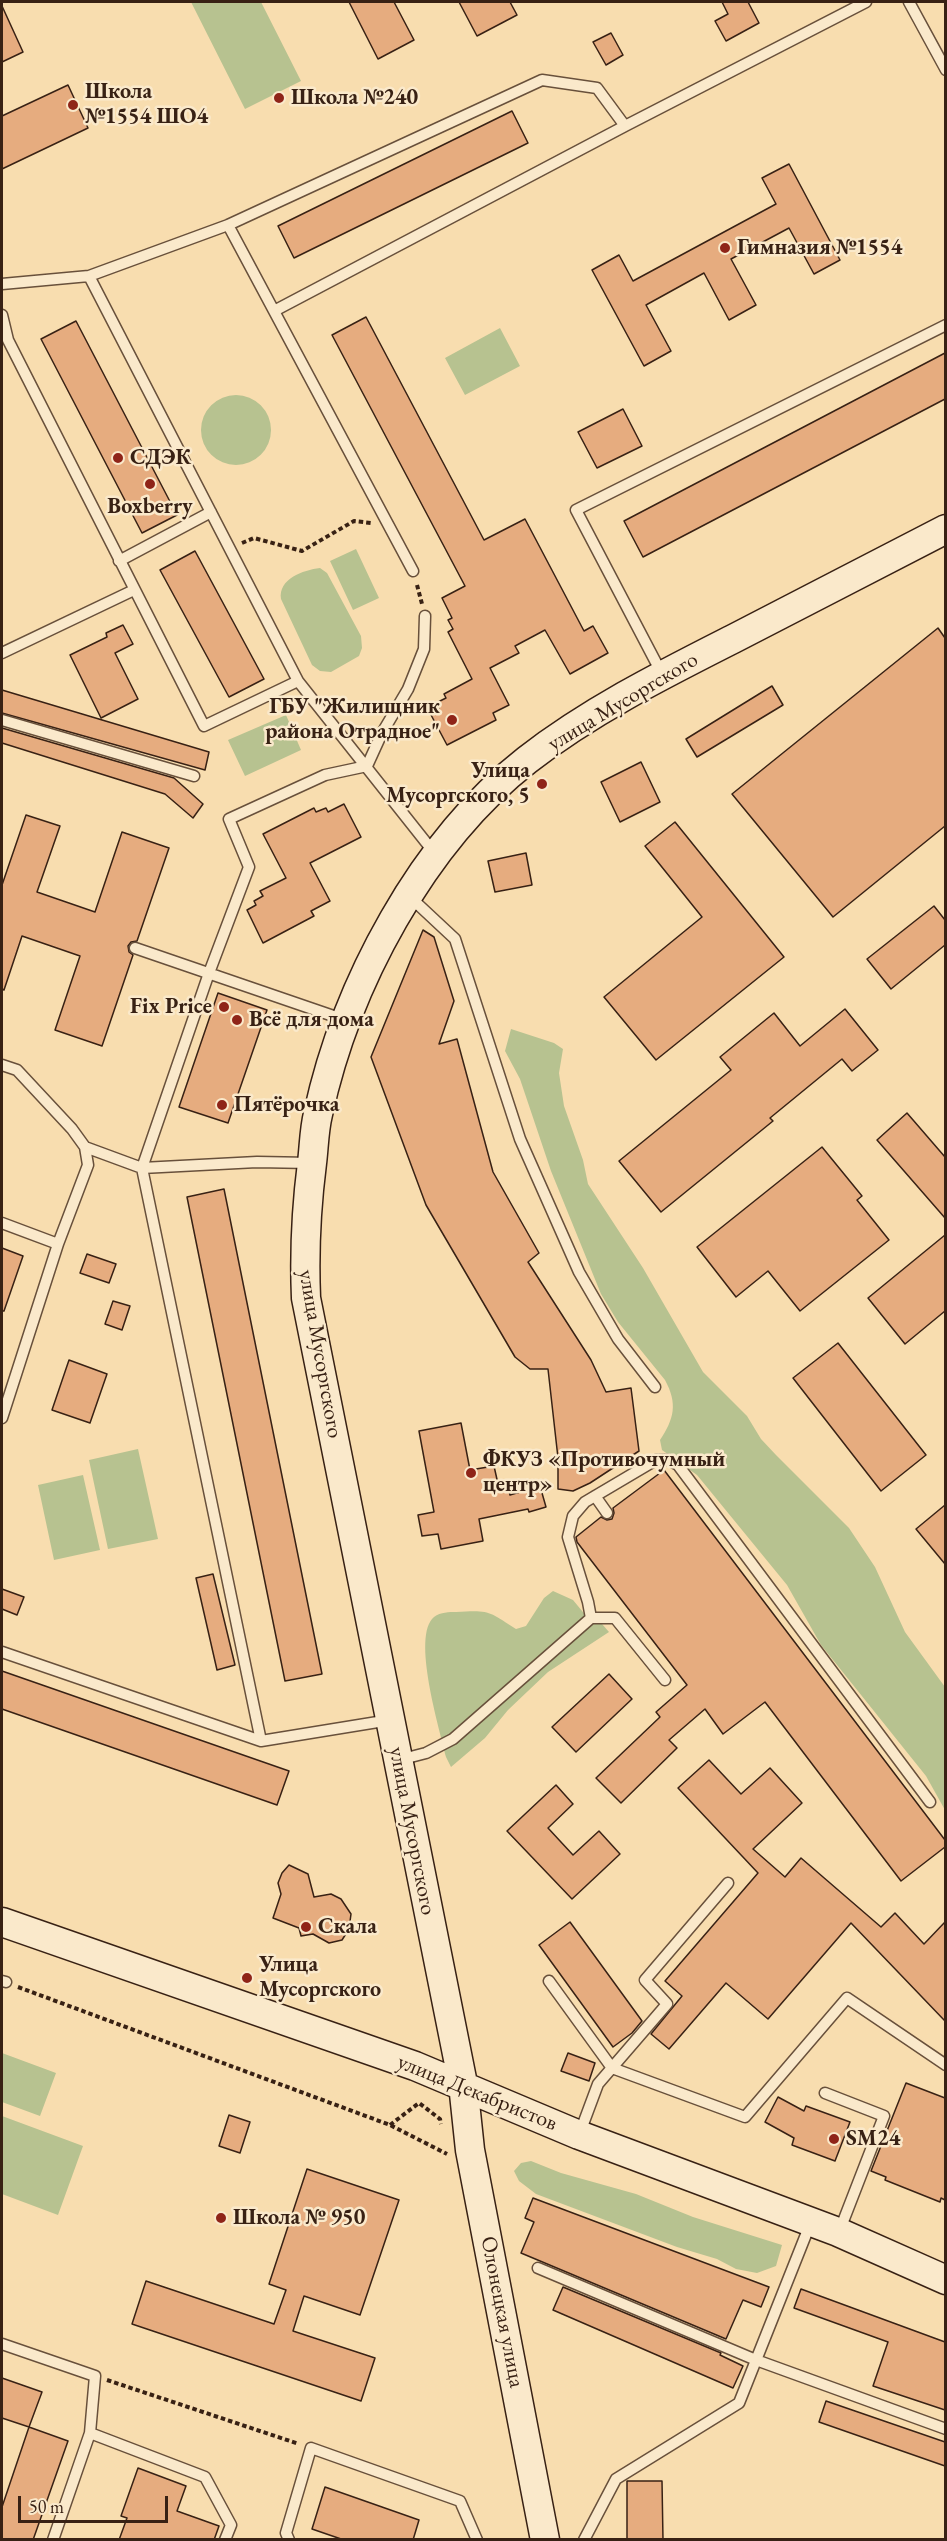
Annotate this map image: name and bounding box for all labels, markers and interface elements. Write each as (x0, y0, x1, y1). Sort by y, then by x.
place label: Школа №1554 ШО4 (85, 79, 208, 130)
place label: Школа №240 (291, 85, 418, 111)
marker: Школа №240 (272, 91, 286, 105)
marker: Школа №1554 ШО4 (66, 98, 80, 112)
place label: Гимназия №1554 (737, 235, 902, 261)
marker: Гимназия №1554 (718, 241, 732, 255)
place label: СДЭК (130, 445, 191, 471)
marker: СДЭК (111, 451, 125, 465)
marker: Boxberry (143, 477, 157, 491)
place label: Boxberry (107, 494, 193, 520)
street label: улица Мусоргского (543, 647, 703, 757)
place label: ГБУ "Жилищник района Отрадное" (265, 694, 440, 746)
marker: ГБУ "Жилищник района Отрадное" (445, 713, 459, 727)
place label: Улица Мусоргского, 5 (386, 758, 530, 810)
marker: Улица Мусоргского, 5 (535, 777, 549, 791)
place label: Fix Price (130, 994, 212, 1020)
marker: Fix Price (217, 1000, 231, 1014)
place label: Всё для дома (249, 1007, 374, 1033)
marker: Всё для дома (230, 1013, 244, 1027)
place label: Пятёрочка (234, 1092, 339, 1118)
marker: Пятёрочка (215, 1098, 229, 1112)
street label: улица Мусоргского (292, 1268, 348, 1440)
place label: ФКУЗ «Противочумный центр» (483, 1447, 725, 1498)
marker: ФКУЗ «Противочумный центр» (464, 1466, 478, 1480)
street label: улица Мусоргского (383, 1745, 441, 1917)
place label: Скала (318, 1914, 377, 1940)
marker: Скала (299, 1920, 313, 1934)
place label: Улица Мусоргского (259, 1952, 381, 2004)
marker: Улица Мусоргского (240, 1971, 254, 1985)
street label: улица Декабристов (393, 2049, 561, 2137)
place label: SM24 (846, 2126, 900, 2152)
marker: SM24 (827, 2132, 841, 2146)
place label: Школа № 950 (233, 2205, 365, 2231)
marker: Школа № 950 (214, 2211, 228, 2225)
street label: Олонецкая улица (474, 2234, 530, 2390)
scale bar (21, 2484, 171, 2522)
text: 50 m (29, 2495, 64, 2518)

